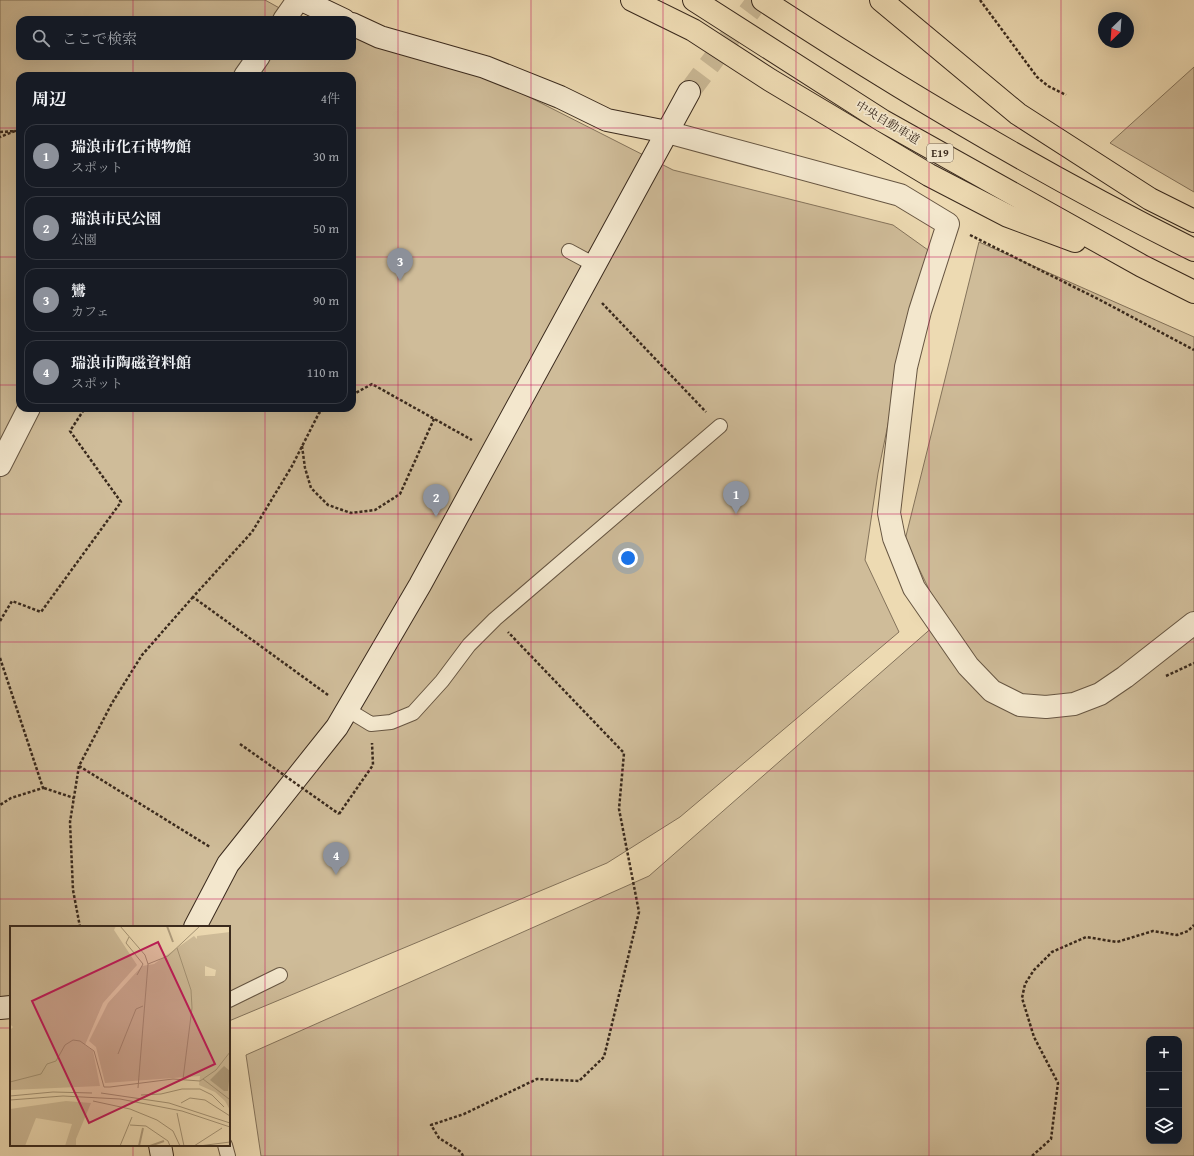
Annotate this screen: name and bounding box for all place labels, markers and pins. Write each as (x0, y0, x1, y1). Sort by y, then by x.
pin: 3 (387, 248, 413, 281)
pin: 1 (723, 481, 749, 514)
pin: 2 (423, 484, 449, 517)
pin: 4 (323, 842, 349, 875)

